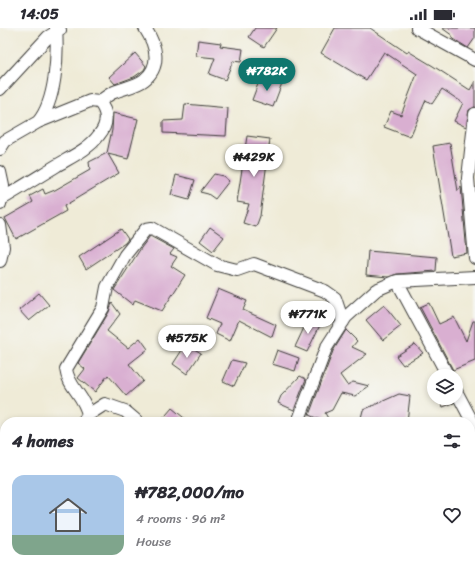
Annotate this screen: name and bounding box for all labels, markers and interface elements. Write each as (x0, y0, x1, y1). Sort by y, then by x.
text: 14:05 (20, 1, 59, 27)
pin: ₦782K (239, 58, 295, 92)
text: ₦782K (247, 59, 287, 82)
pin: ₦429K (226, 144, 282, 178)
text: ₦429K (234, 145, 274, 168)
pin: ₦771K (280, 301, 336, 335)
text: ₦771K (290, 302, 326, 325)
pin: ₦575K (159, 325, 215, 359)
text: ₦575K (167, 326, 207, 349)
map controls (427, 369, 463, 405)
button: layers (427, 369, 463, 405)
text: 4 homes (12, 426, 73, 456)
icon: filters (441, 430, 463, 452)
text: ₦782,000/mo (136, 477, 244, 507)
icon: home (44, 491, 92, 539)
icon: heart (441, 504, 463, 526)
text: 4 rooms · 96 m² (136, 507, 225, 530)
text: House (136, 530, 171, 553)

